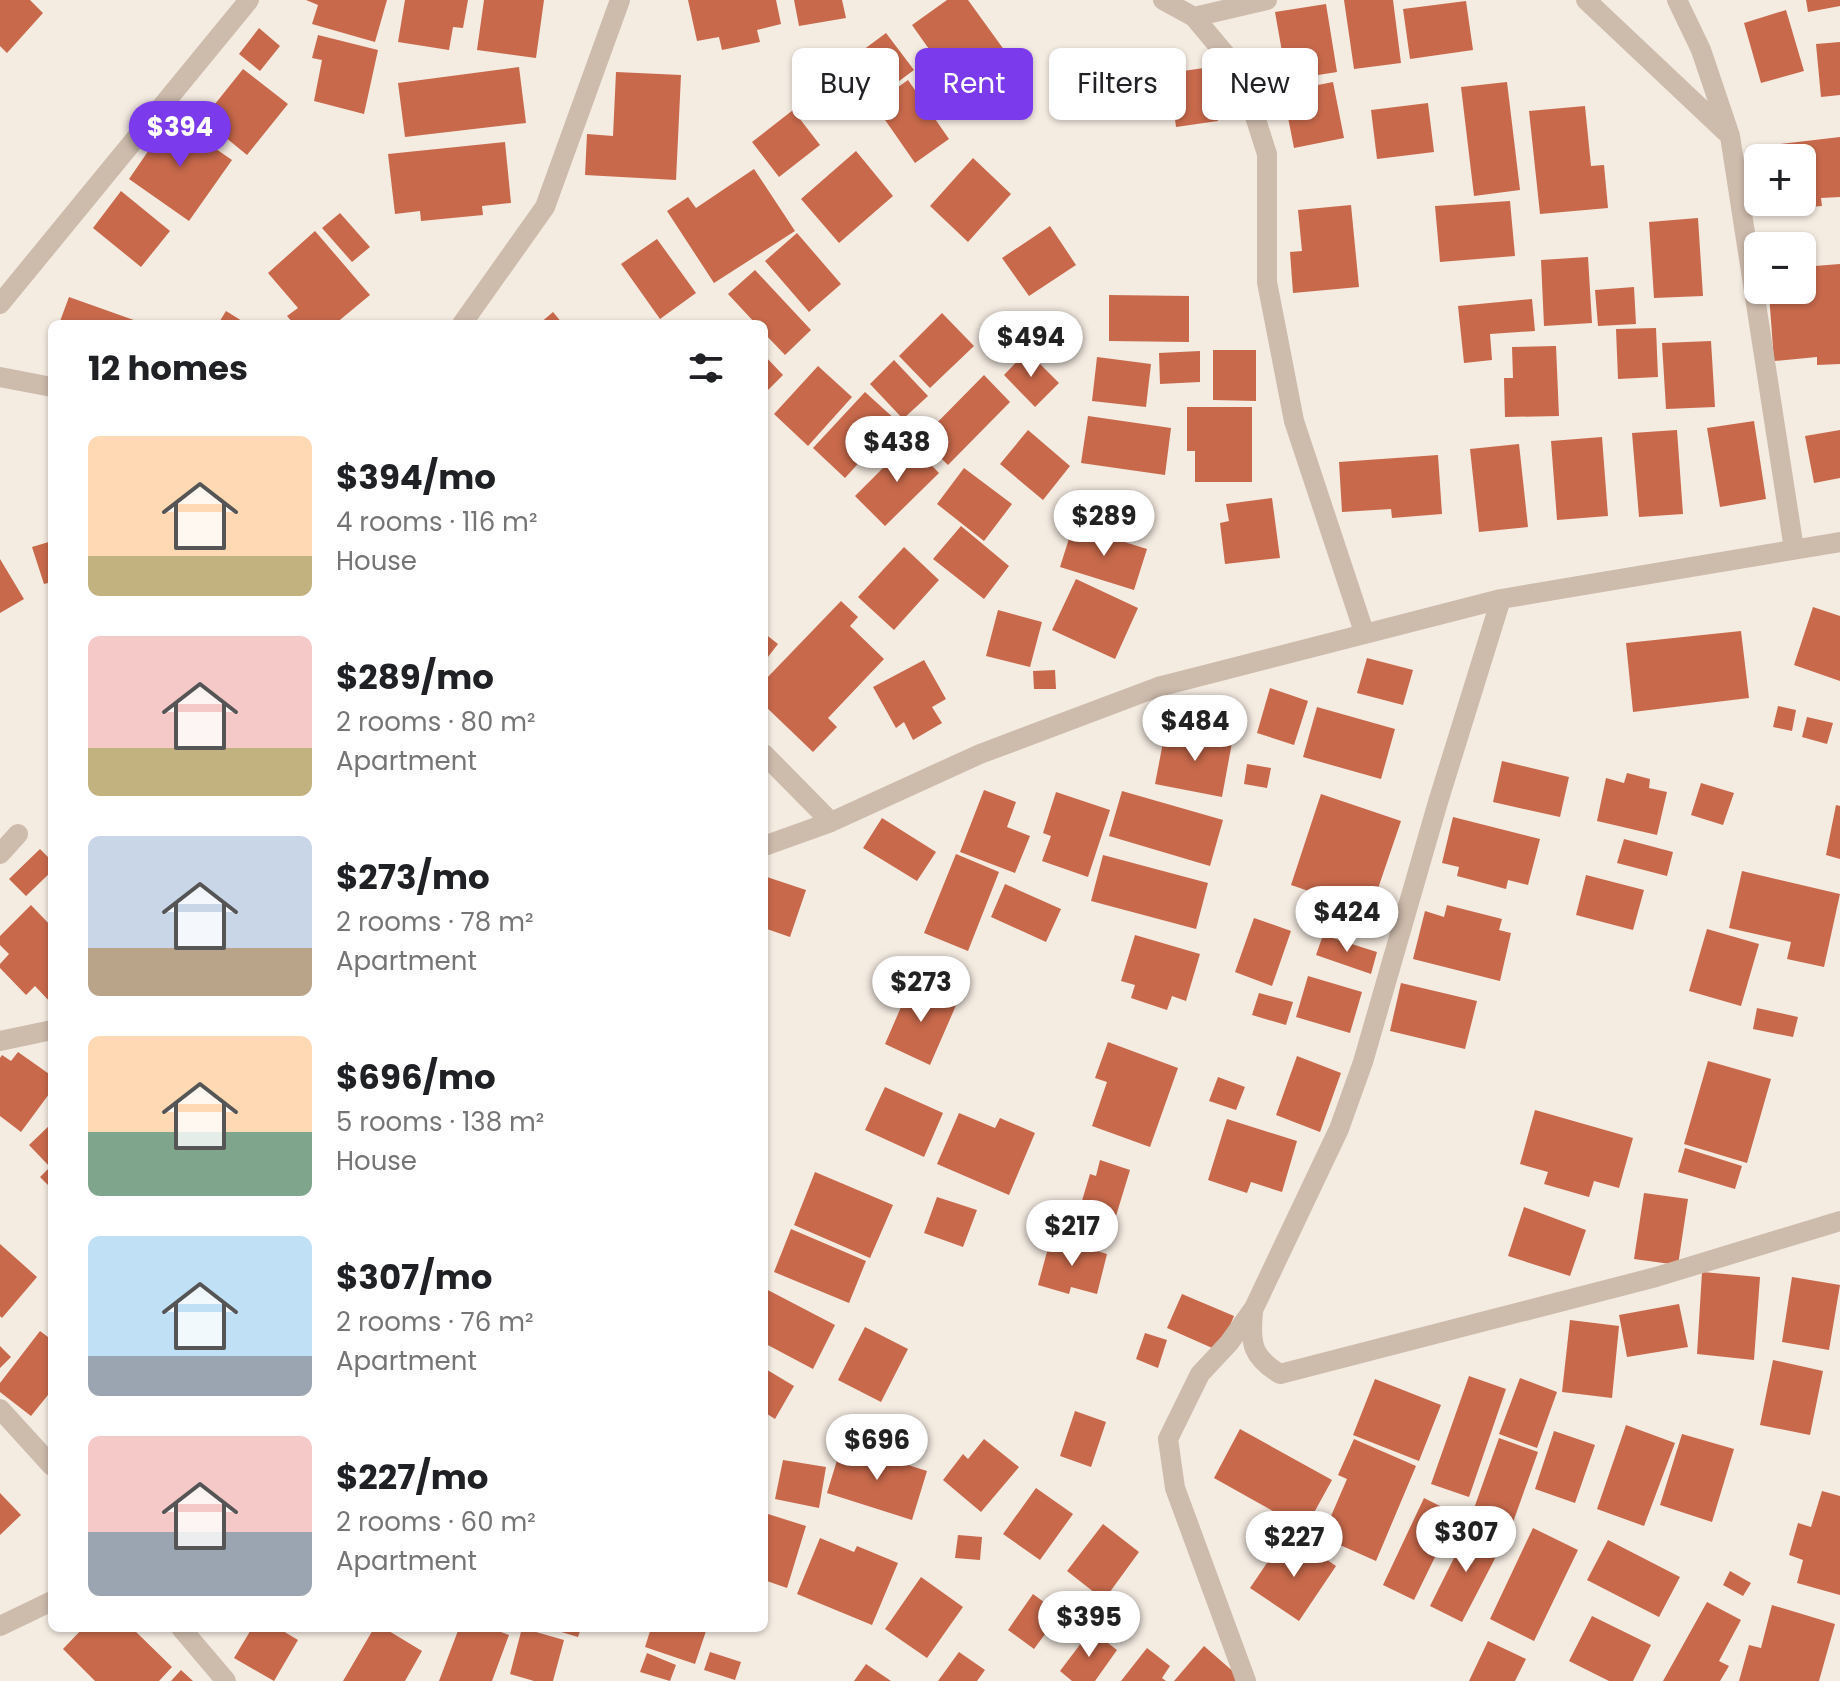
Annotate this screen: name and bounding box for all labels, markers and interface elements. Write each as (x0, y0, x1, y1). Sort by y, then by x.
chip: Buy (792, 48, 899, 120)
chip: Rent (915, 48, 1033, 120)
chip: Filters (1049, 48, 1186, 120)
chip: New (1202, 48, 1318, 120)
pin: $394 (133, 101, 227, 169)
text: $394 (147, 109, 213, 145)
map controls (1744, 144, 1816, 304)
button: + (1744, 144, 1816, 216)
button: − (1744, 232, 1816, 304)
pin: $494 (984, 311, 1078, 379)
text: $494 (997, 319, 1065, 355)
text: 12 homes (88, 344, 248, 392)
icon: filters (684, 346, 728, 390)
pin: $438 (850, 416, 944, 484)
text: $438 (863, 424, 931, 460)
text: $394/mo (336, 453, 496, 501)
icon: home (152, 468, 248, 564)
pin: $289 (1057, 490, 1151, 558)
text: $289 (1072, 498, 1136, 534)
text: 4 rooms · 116 m² (336, 504, 537, 540)
text: House (336, 543, 417, 579)
text: $289/mo (336, 653, 494, 701)
icon: home (152, 668, 248, 764)
pin: $484 (1148, 695, 1242, 763)
text: $484 (1160, 703, 1230, 739)
text: 2 rooms · 80 m² (336, 704, 536, 740)
text: Apartment (336, 743, 477, 779)
text: $273/mo (336, 853, 490, 901)
icon: home (152, 868, 248, 964)
pin: $424 (1300, 886, 1394, 954)
text: $424 (1313, 894, 1381, 930)
text: 2 rooms · 78 m² (336, 904, 534, 940)
text: Apartment (336, 943, 477, 979)
pin: $273 (874, 956, 968, 1024)
text: $273 (890, 964, 952, 1000)
text: $696/mo (336, 1053, 496, 1101)
icon: home (152, 1068, 248, 1164)
text: 5 rooms · 138 m² (336, 1104, 544, 1140)
text: House (336, 1143, 417, 1179)
pin: $217 (1025, 1200, 1119, 1268)
text: $217 (1044, 1208, 1100, 1244)
text: $307/mo (336, 1253, 492, 1301)
icon: home (152, 1268, 248, 1364)
text: 2 rooms · 76 m² (336, 1304, 534, 1340)
text: Apartment (336, 1343, 477, 1379)
pin: $696 (830, 1414, 924, 1482)
text: $696 (844, 1422, 910, 1458)
text: $227/mo (336, 1453, 488, 1501)
icon: home (152, 1468, 248, 1564)
text: 2 rooms · 60 m² (336, 1504, 536, 1540)
pin: $307 (1419, 1506, 1513, 1574)
pin: $227 (1247, 1511, 1341, 1579)
text: $307 (1434, 1514, 1498, 1550)
text: $227 (1264, 1519, 1324, 1555)
text: Apartment (336, 1543, 477, 1579)
pin: $395 (1042, 1591, 1136, 1659)
text: $395 (1056, 1599, 1122, 1635)

